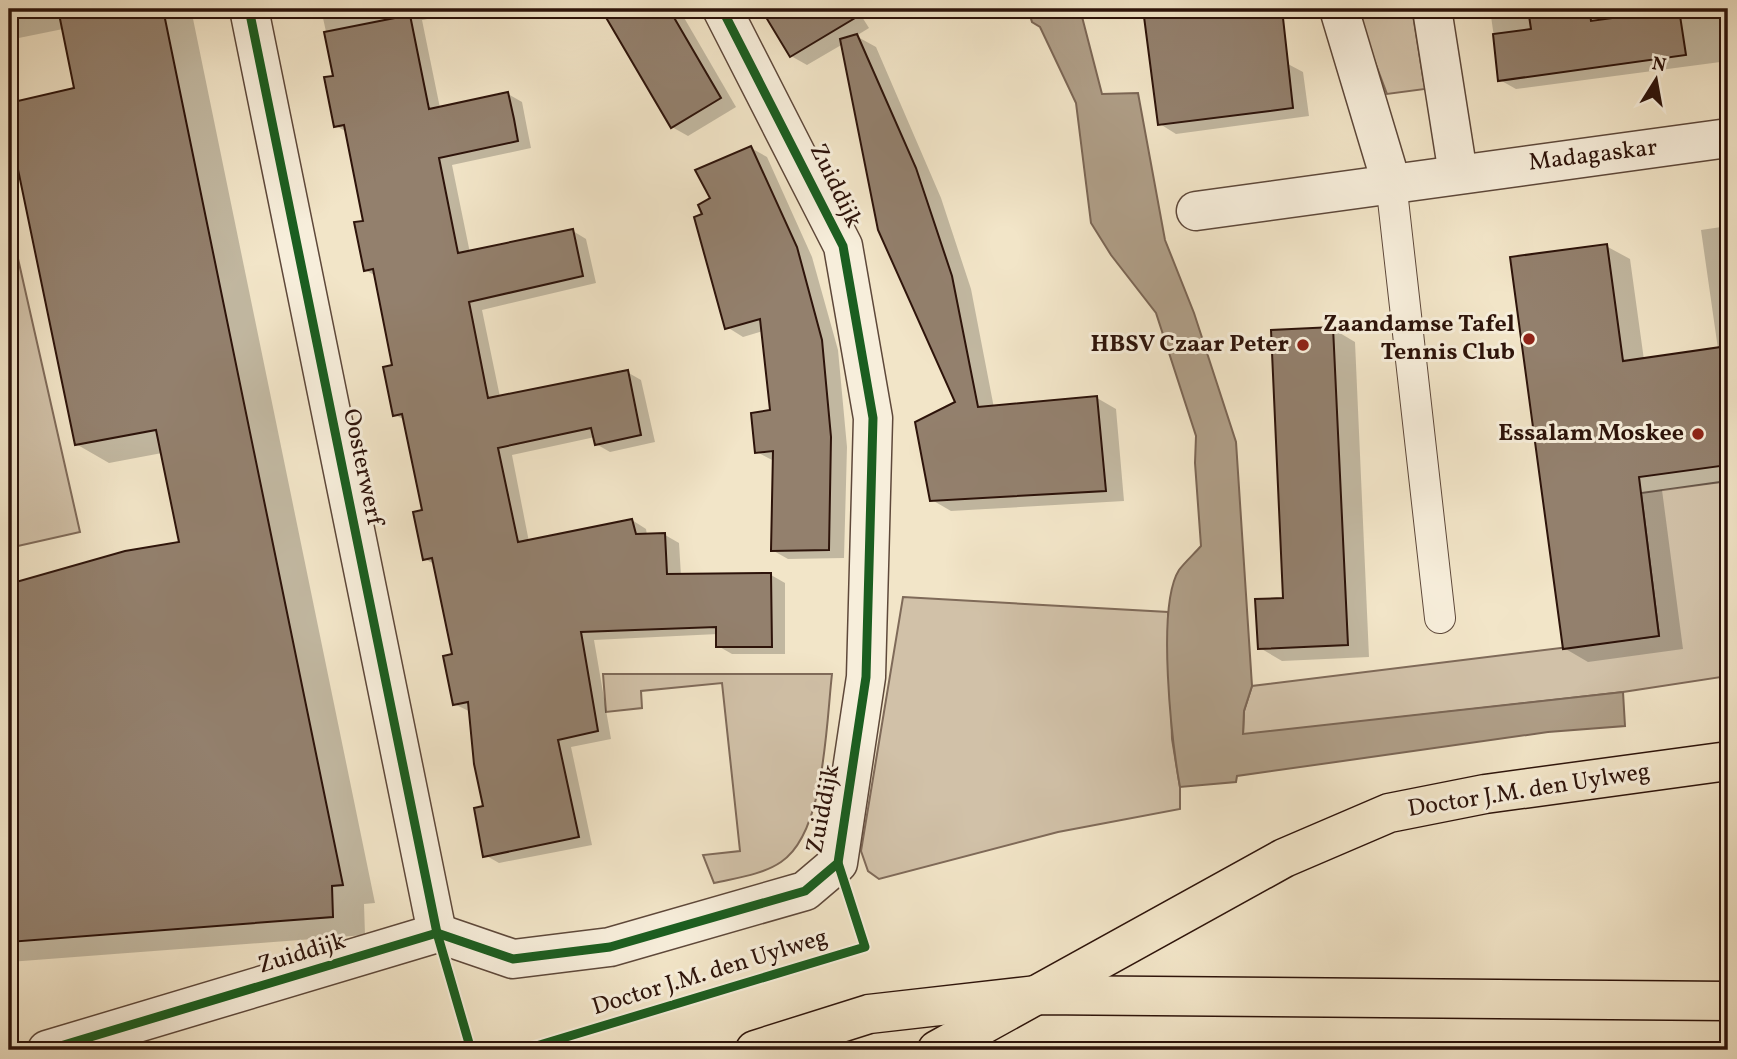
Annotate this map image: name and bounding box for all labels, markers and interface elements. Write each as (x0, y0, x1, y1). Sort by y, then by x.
north arrow (1622, 46, 1692, 116)
text: N (1650, 51, 1668, 79)
street label: Madagaskar (1527, 131, 1659, 181)
street label: Zuiddijk (800, 138, 870, 234)
place label: Zaandamse Tafel Tennis Club (1323, 308, 1515, 370)
place label: HBSV Czaar Peter (1090, 328, 1289, 362)
marker: Zaandamse Tafel Tennis Club (1521, 331, 1537, 347)
marker: HBSV Czaar Peter (1295, 337, 1311, 353)
street label: Oosterwerf (333, 406, 391, 531)
place label: Essalam Moskee (1498, 417, 1684, 451)
marker: Essalam Moskee (1690, 426, 1706, 442)
street label: Doctor J.M. den Uylweg (1405, 755, 1653, 827)
street label: Zuiddijk (799, 762, 849, 856)
street label: Doctor J.M. den Uylweg (588, 921, 832, 1025)
street label: Zuiddijk (254, 925, 350, 983)

